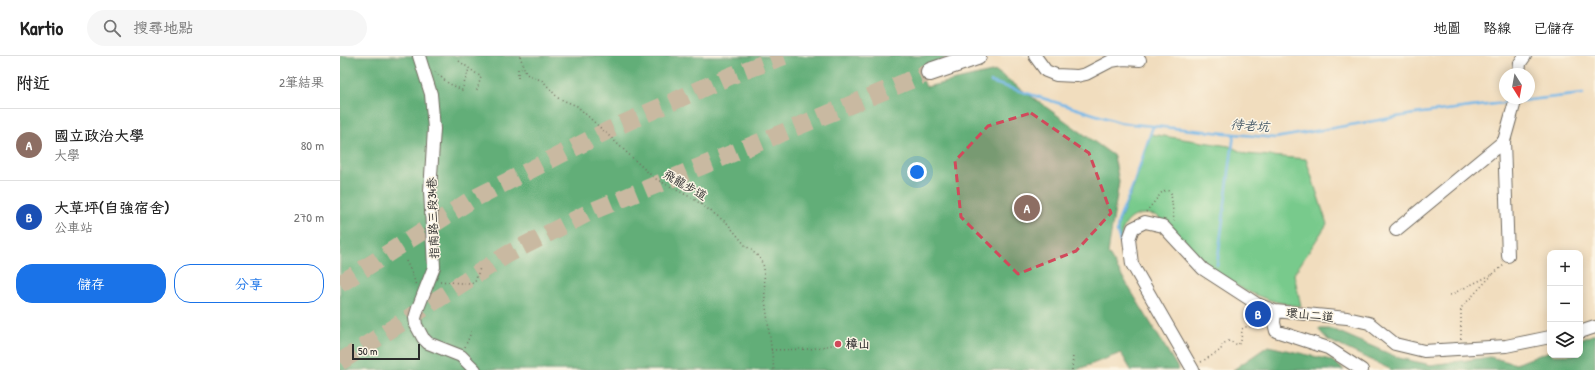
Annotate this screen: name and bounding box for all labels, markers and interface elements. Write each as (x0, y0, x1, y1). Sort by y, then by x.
search box (87, 10, 367, 46)
text: Kartio (20, 15, 63, 41)
icon: search (101, 17, 123, 39)
text: 搜尋地點 (133, 17, 193, 38)
text: 地圖 (1433, 18, 1461, 37)
text: 路線 (1483, 18, 1511, 37)
text: 已儲存 (1533, 18, 1575, 37)
north arrow (1499, 68, 1535, 104)
text: 附近 (16, 71, 50, 94)
text: 2筆結果 (279, 73, 324, 91)
water label: 待老坑 (1230, 114, 1272, 136)
text: 國立政治大學 (54, 125, 144, 146)
text: A (26, 136, 32, 154)
text: 80 m (301, 136, 324, 154)
text: 大學 (54, 146, 80, 164)
your location (907, 162, 927, 182)
street label: 飛龍步道 (660, 165, 710, 204)
street label: 指南路三段34巷 (423, 177, 442, 259)
pin: A (1014, 193, 1040, 223)
text: 大草坪(自強宿舍) (54, 197, 169, 218)
text: B (26, 208, 32, 226)
text: 270 m (294, 208, 324, 226)
text: 公車站 (54, 218, 93, 236)
map controls (1547, 250, 1583, 358)
button: + (1547, 250, 1583, 286)
button: 儲存 (16, 264, 166, 303)
button: 分享 (174, 264, 324, 303)
button: − (1547, 286, 1583, 322)
pin: B (1245, 299, 1271, 329)
street label: 環山二道 (1285, 304, 1335, 325)
button: layers (1547, 322, 1583, 358)
place label: 樟山 (846, 335, 870, 352)
marker: 樟山 (833, 339, 843, 349)
scale bar (352, 342, 420, 361)
text: 50 m (358, 344, 378, 358)

